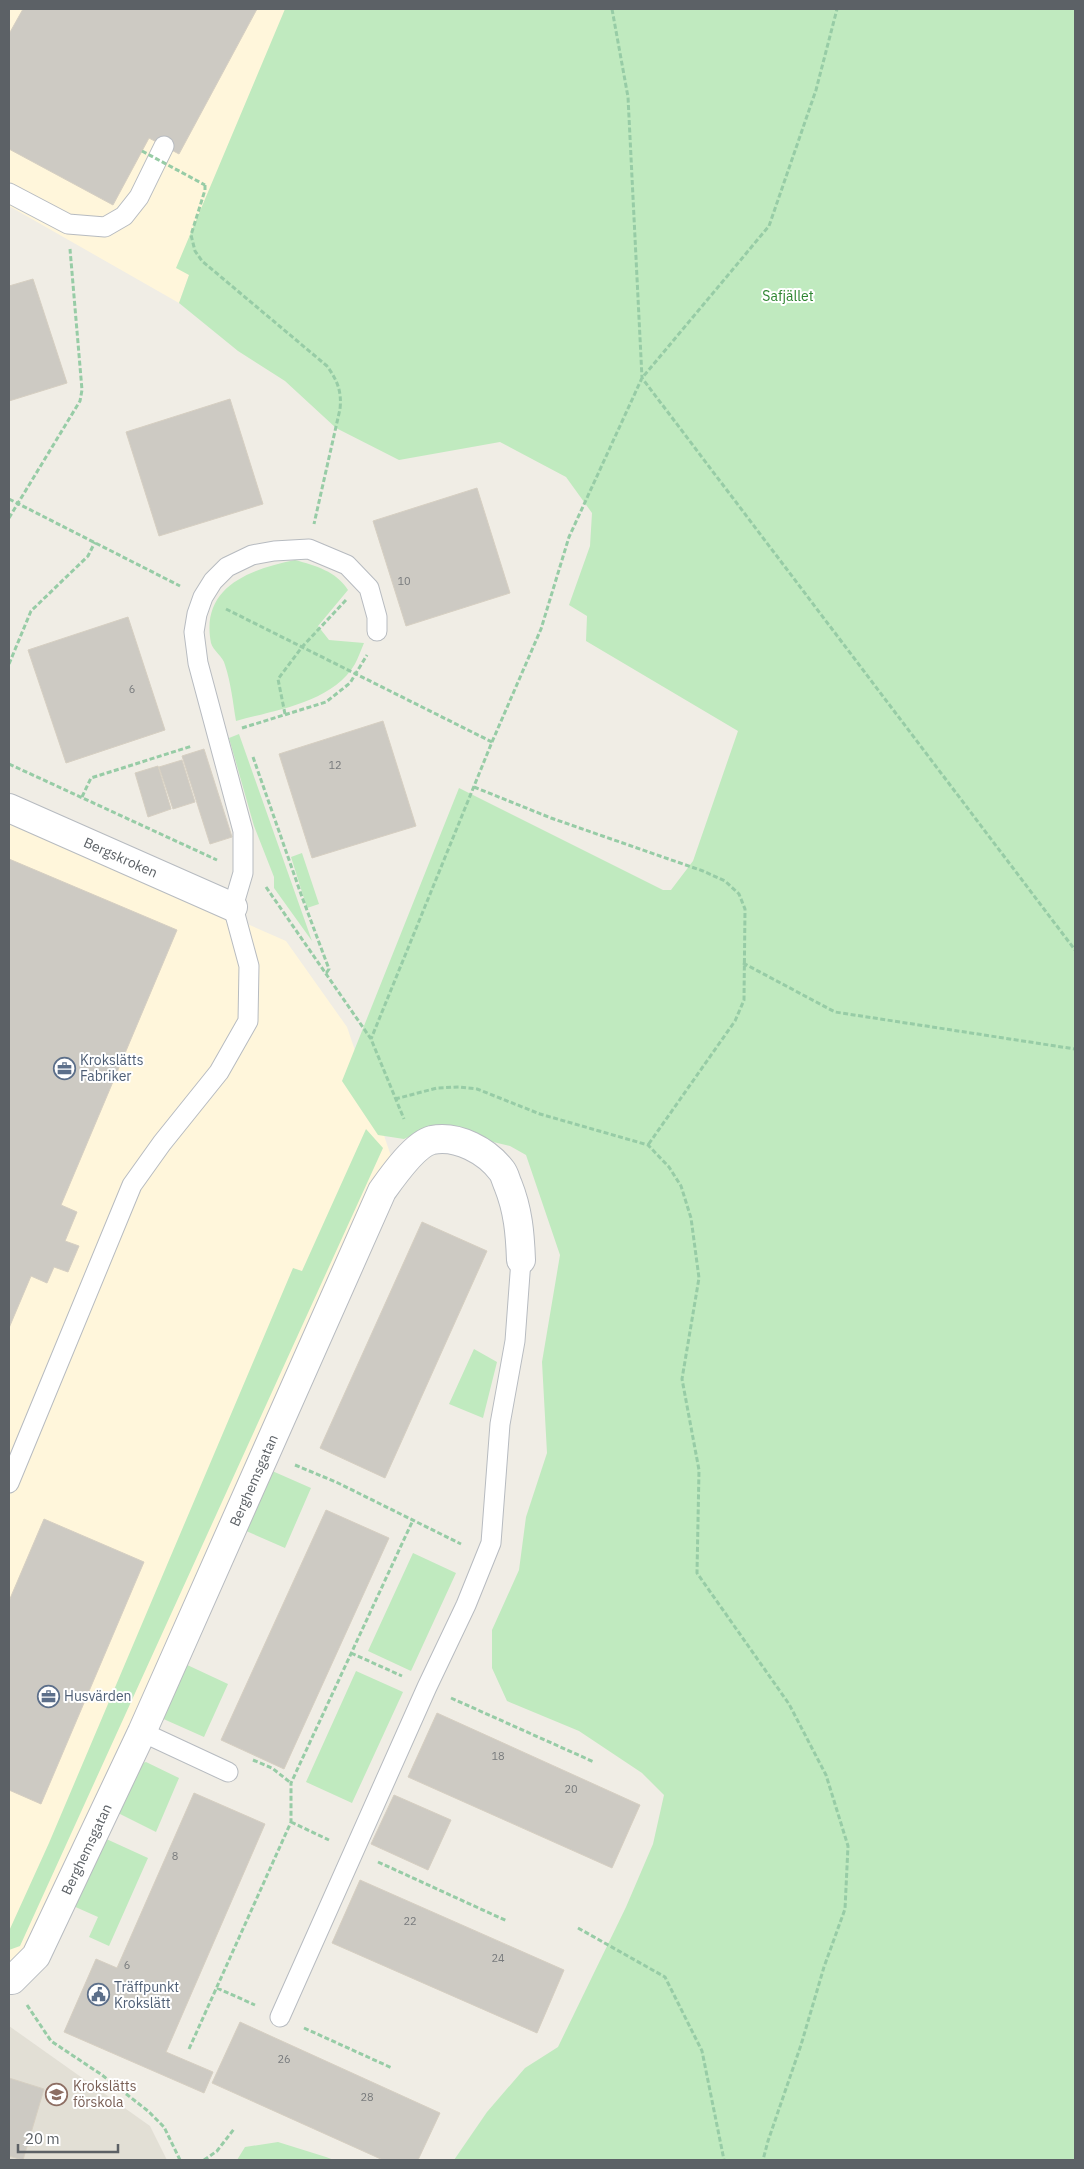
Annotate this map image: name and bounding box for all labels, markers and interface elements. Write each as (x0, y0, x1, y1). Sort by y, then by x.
park label: Safjället (762, 287, 814, 305)
house number: 10 (397, 574, 411, 588)
house number: 6 (129, 682, 135, 696)
house number: 12 (328, 758, 342, 772)
street label: Bergskroken (81, 833, 160, 882)
place label: Krokslätts Fabriker (80, 1051, 144, 1085)
office icon: Krokslätts Fabriker (52, 1056, 76, 1080)
street label: Berghemsgatan (225, 1432, 282, 1529)
office icon: Husvärden (36, 1684, 60, 1708)
place label: Husvärden (64, 1687, 132, 1705)
house number: 18 (491, 1749, 505, 1763)
house number: 20 (564, 1782, 578, 1796)
street label: Berghemsgatan (57, 1801, 116, 1898)
house number: 8 (172, 1849, 178, 1863)
house number: 22 (403, 1914, 417, 1928)
house number: 24 (491, 1951, 505, 1965)
house number: 6 (124, 1958, 130, 1972)
place label: Träffpunkt Krokslätt (114, 1978, 179, 2012)
public building icon: Träffpunkt Krokslätt (86, 1983, 110, 2007)
house number: 26 (277, 2052, 291, 2066)
place label: Krokslätts förskola (73, 2077, 137, 2111)
school or university icon: Krokslätts förskola (45, 2082, 69, 2106)
house number: 28 (360, 2090, 374, 2104)
scale bar (18, 2122, 118, 2154)
text: 20 m (25, 2129, 60, 2148)

